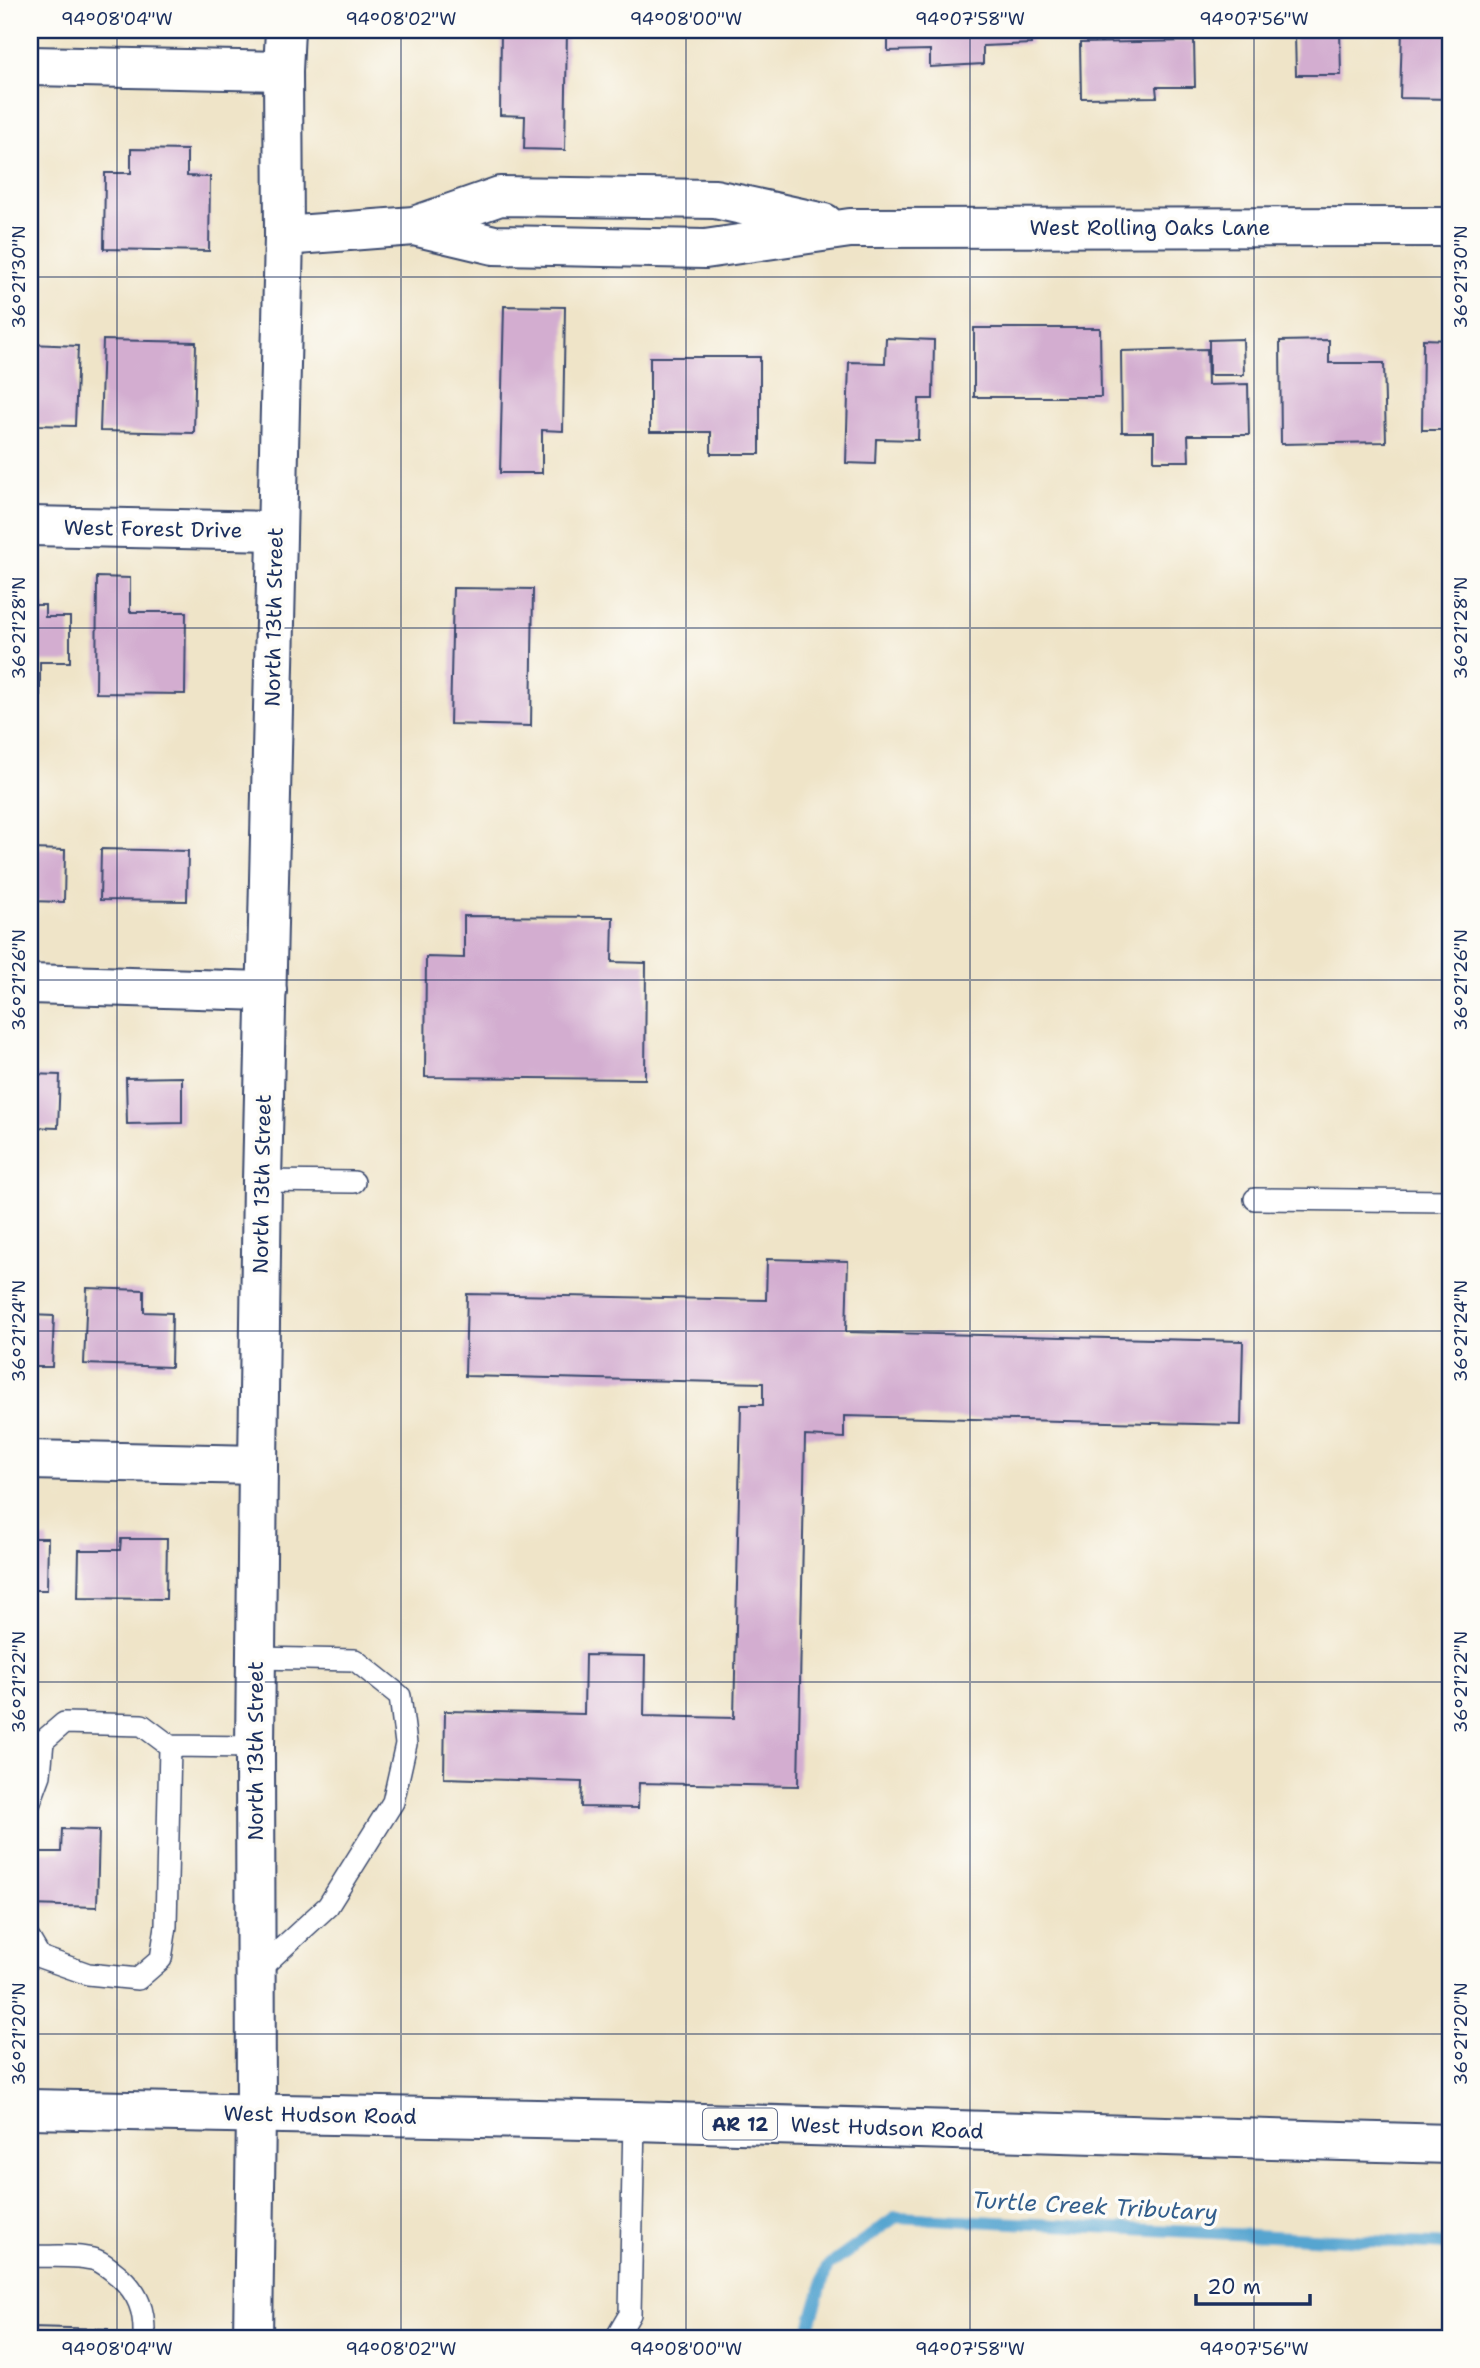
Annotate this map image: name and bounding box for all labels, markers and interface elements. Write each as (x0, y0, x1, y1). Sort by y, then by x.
text: 94°08'04"W (61, 7, 173, 31)
text: 94°08'02"W (345, 7, 457, 31)
text: 94°08'00"W (630, 7, 742, 31)
text: 94°07'58"W (915, 7, 1025, 31)
text: 94°07'56"W (1199, 7, 1309, 31)
street label: West Rolling Oaks Lane (1030, 214, 1271, 242)
text: 36°21'30"N (7, 225, 31, 329)
text: 36°21'30"N (1449, 225, 1473, 329)
street label: West Forest Drive (63, 513, 243, 545)
street label: North 13th Street (258, 527, 290, 707)
text: 36°21'28"N (7, 577, 31, 679)
text: 36°21'28"N (1449, 577, 1473, 679)
text: 36°21'26"N (7, 929, 31, 1031)
text: 36°21'26"N (1449, 929, 1473, 1031)
street label: North 13th Street (246, 1094, 278, 1274)
text: 36°21'24"N (7, 1280, 31, 1382)
text: 36°21'24"N (1449, 1280, 1473, 1382)
text: 36°21'22"N (7, 1631, 31, 1733)
text: 36°21'22"N (1449, 1631, 1473, 1733)
street label: North 13th Street (242, 1661, 270, 1841)
text: 36°21'20"N (7, 1982, 31, 2086)
text: 36°21'20"N (1449, 1982, 1473, 2086)
street label: West Hudson Road (223, 2099, 417, 2131)
road number: AR 12 (703, 2108, 777, 2140)
street label: West Hudson Road (790, 2111, 984, 2145)
water label: Turtle Creek Tributary (971, 2185, 1219, 2227)
scale bar (1196, 2263, 1310, 2307)
text: 20 m (1207, 2273, 1261, 2301)
text: 94°08'04"W (61, 2337, 173, 2361)
text: 94°08'02"W (345, 2337, 457, 2361)
text: 94°08'00"W (630, 2337, 742, 2361)
text: 94°07'58"W (915, 2337, 1025, 2361)
text: 94°07'56"W (1199, 2337, 1309, 2361)

